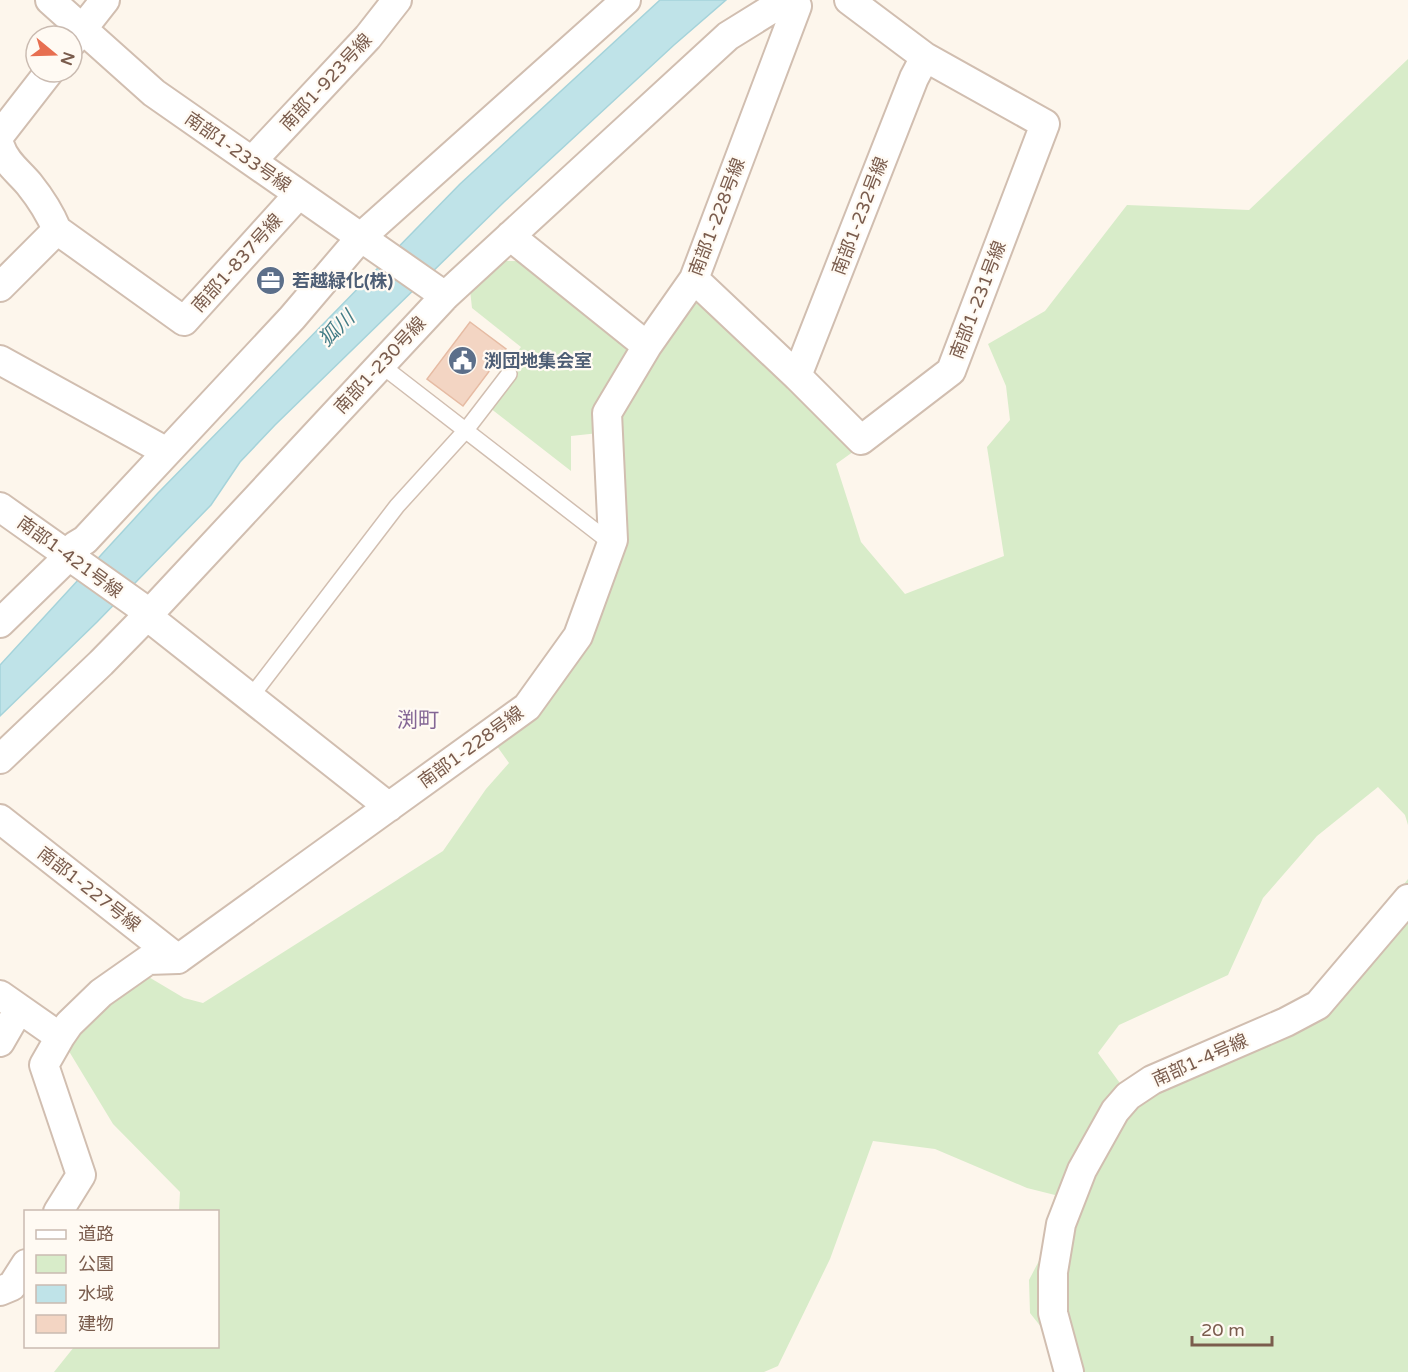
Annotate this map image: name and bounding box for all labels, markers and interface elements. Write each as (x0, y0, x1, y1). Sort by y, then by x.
north arrow (24, 24, 84, 84)
street label: 南部1-923号線 (275, 29, 377, 135)
text: N (56, 49, 79, 68)
street label: 南部1-233号線 (181, 107, 295, 197)
street label: 南部1-232号線 (827, 154, 893, 278)
street label: 南部1-228号線 (684, 155, 750, 279)
street label: 南部1-837号線 (187, 209, 287, 317)
street label: 南部1-231号線 (945, 238, 1011, 362)
office icon: 若越緑化(株) (255, 265, 287, 297)
place label: 若越緑化(株) (292, 270, 394, 292)
water label: 狐川 (314, 305, 361, 352)
street label: 南部1-230号線 (329, 312, 431, 418)
public building icon: 渕団地集会室 (447, 345, 479, 377)
place label: 渕団地集会室 (484, 350, 592, 372)
street label: 南部1-421号線 (13, 511, 127, 603)
street label: 南部1-228号線 (414, 701, 528, 793)
district label: 渕町 (397, 708, 439, 733)
street label: 南部1-227号線 (33, 842, 145, 936)
street label: 南部1-4号線 (1149, 1029, 1251, 1091)
legend (24, 1210, 219, 1348)
text: 道路 (78, 1223, 114, 1245)
text: 公園 (78, 1253, 114, 1275)
text: 水域 (78, 1283, 114, 1305)
scale bar (1192, 1309, 1272, 1347)
text: 建物 (78, 1313, 114, 1335)
text: 20 m (1201, 1319, 1245, 1341)

